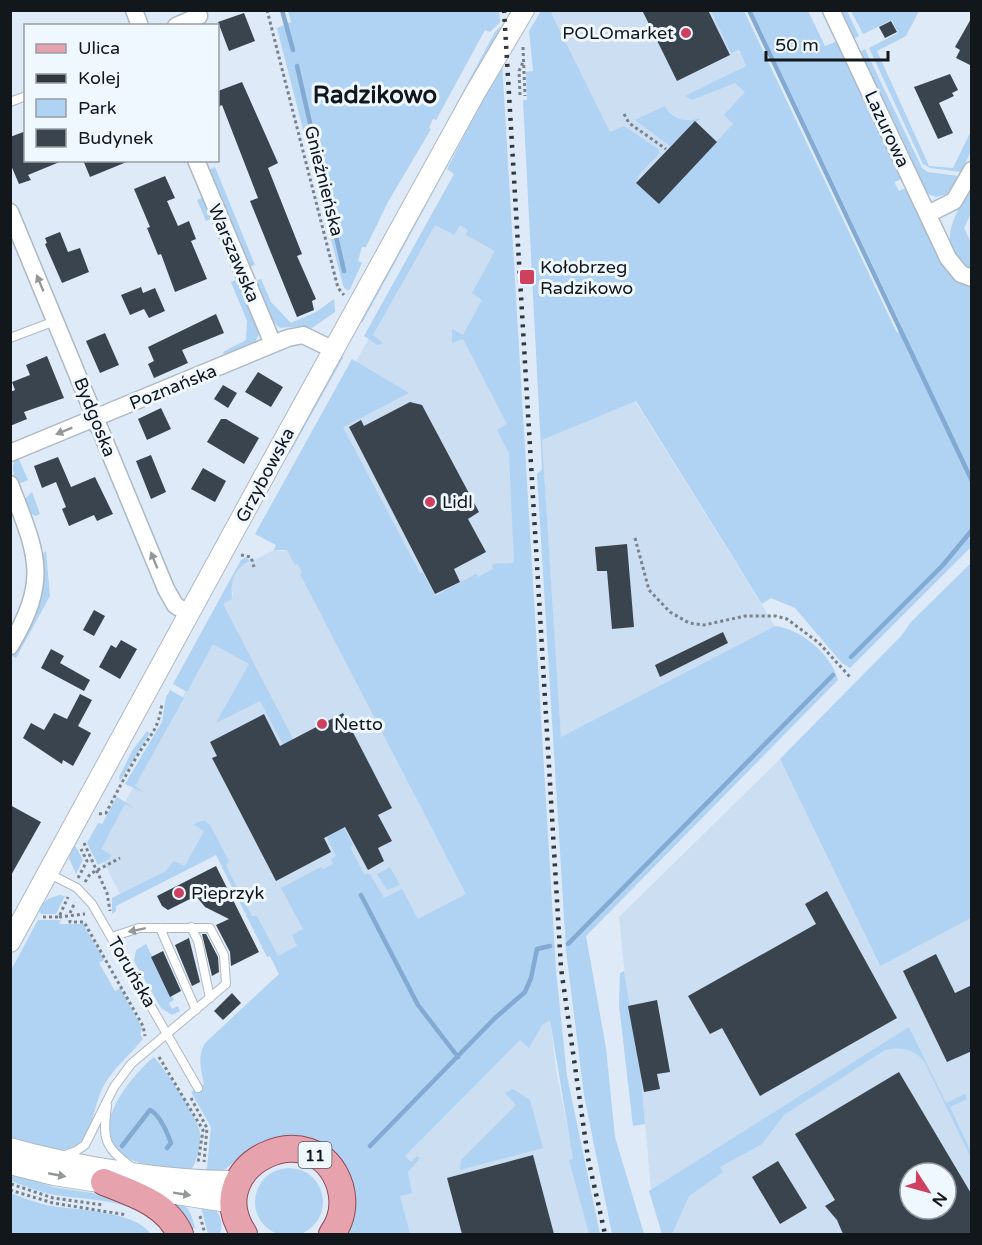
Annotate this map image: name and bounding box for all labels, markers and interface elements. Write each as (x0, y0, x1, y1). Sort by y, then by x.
place label: POLOmarket (562, 22, 674, 44)
legend (24, 24, 219, 162)
scale bar (766, 24, 888, 62)
marker: POLOmarket (679, 26, 693, 40)
text: 50 m (775, 34, 819, 56)
text: Ulica (78, 37, 120, 59)
text: Kolej (78, 67, 120, 89)
district label: Radzikowo (313, 81, 437, 110)
street label: Lazurowa (860, 87, 914, 171)
text: Park (78, 97, 117, 119)
street label: Gnieźnieńska (300, 123, 348, 239)
text: Budynek (78, 127, 153, 149)
street label: Warszawska (203, 201, 265, 305)
place label: Kołobrzeg Radzikowo (540, 256, 633, 299)
marker: Kołobrzeg Radzikowo (518, 268, 536, 286)
one-way arrow (35, 274, 44, 292)
street label: Poznańska (126, 360, 220, 414)
street label: Bydgoska (69, 374, 121, 460)
street label: Grzybowska (231, 424, 299, 526)
one-way arrow (55, 426, 73, 436)
place label: Lidl (442, 491, 473, 513)
marker: Lidl (423, 495, 437, 509)
one-way arrow (149, 551, 159, 569)
place label: Netto (334, 713, 383, 735)
marker: Netto (315, 717, 329, 731)
place label: Pieprzyk (191, 882, 265, 904)
marker: Pieprzyk (172, 886, 186, 900)
one-way arrow (127, 926, 146, 935)
street label: Toruńska (103, 933, 161, 1011)
road number: 11 (298, 1142, 332, 1168)
north arrow (898, 1161, 958, 1221)
one-way arrow (47, 1171, 66, 1180)
text: N (927, 1188, 951, 1210)
one-way arrow (173, 1190, 192, 1199)

